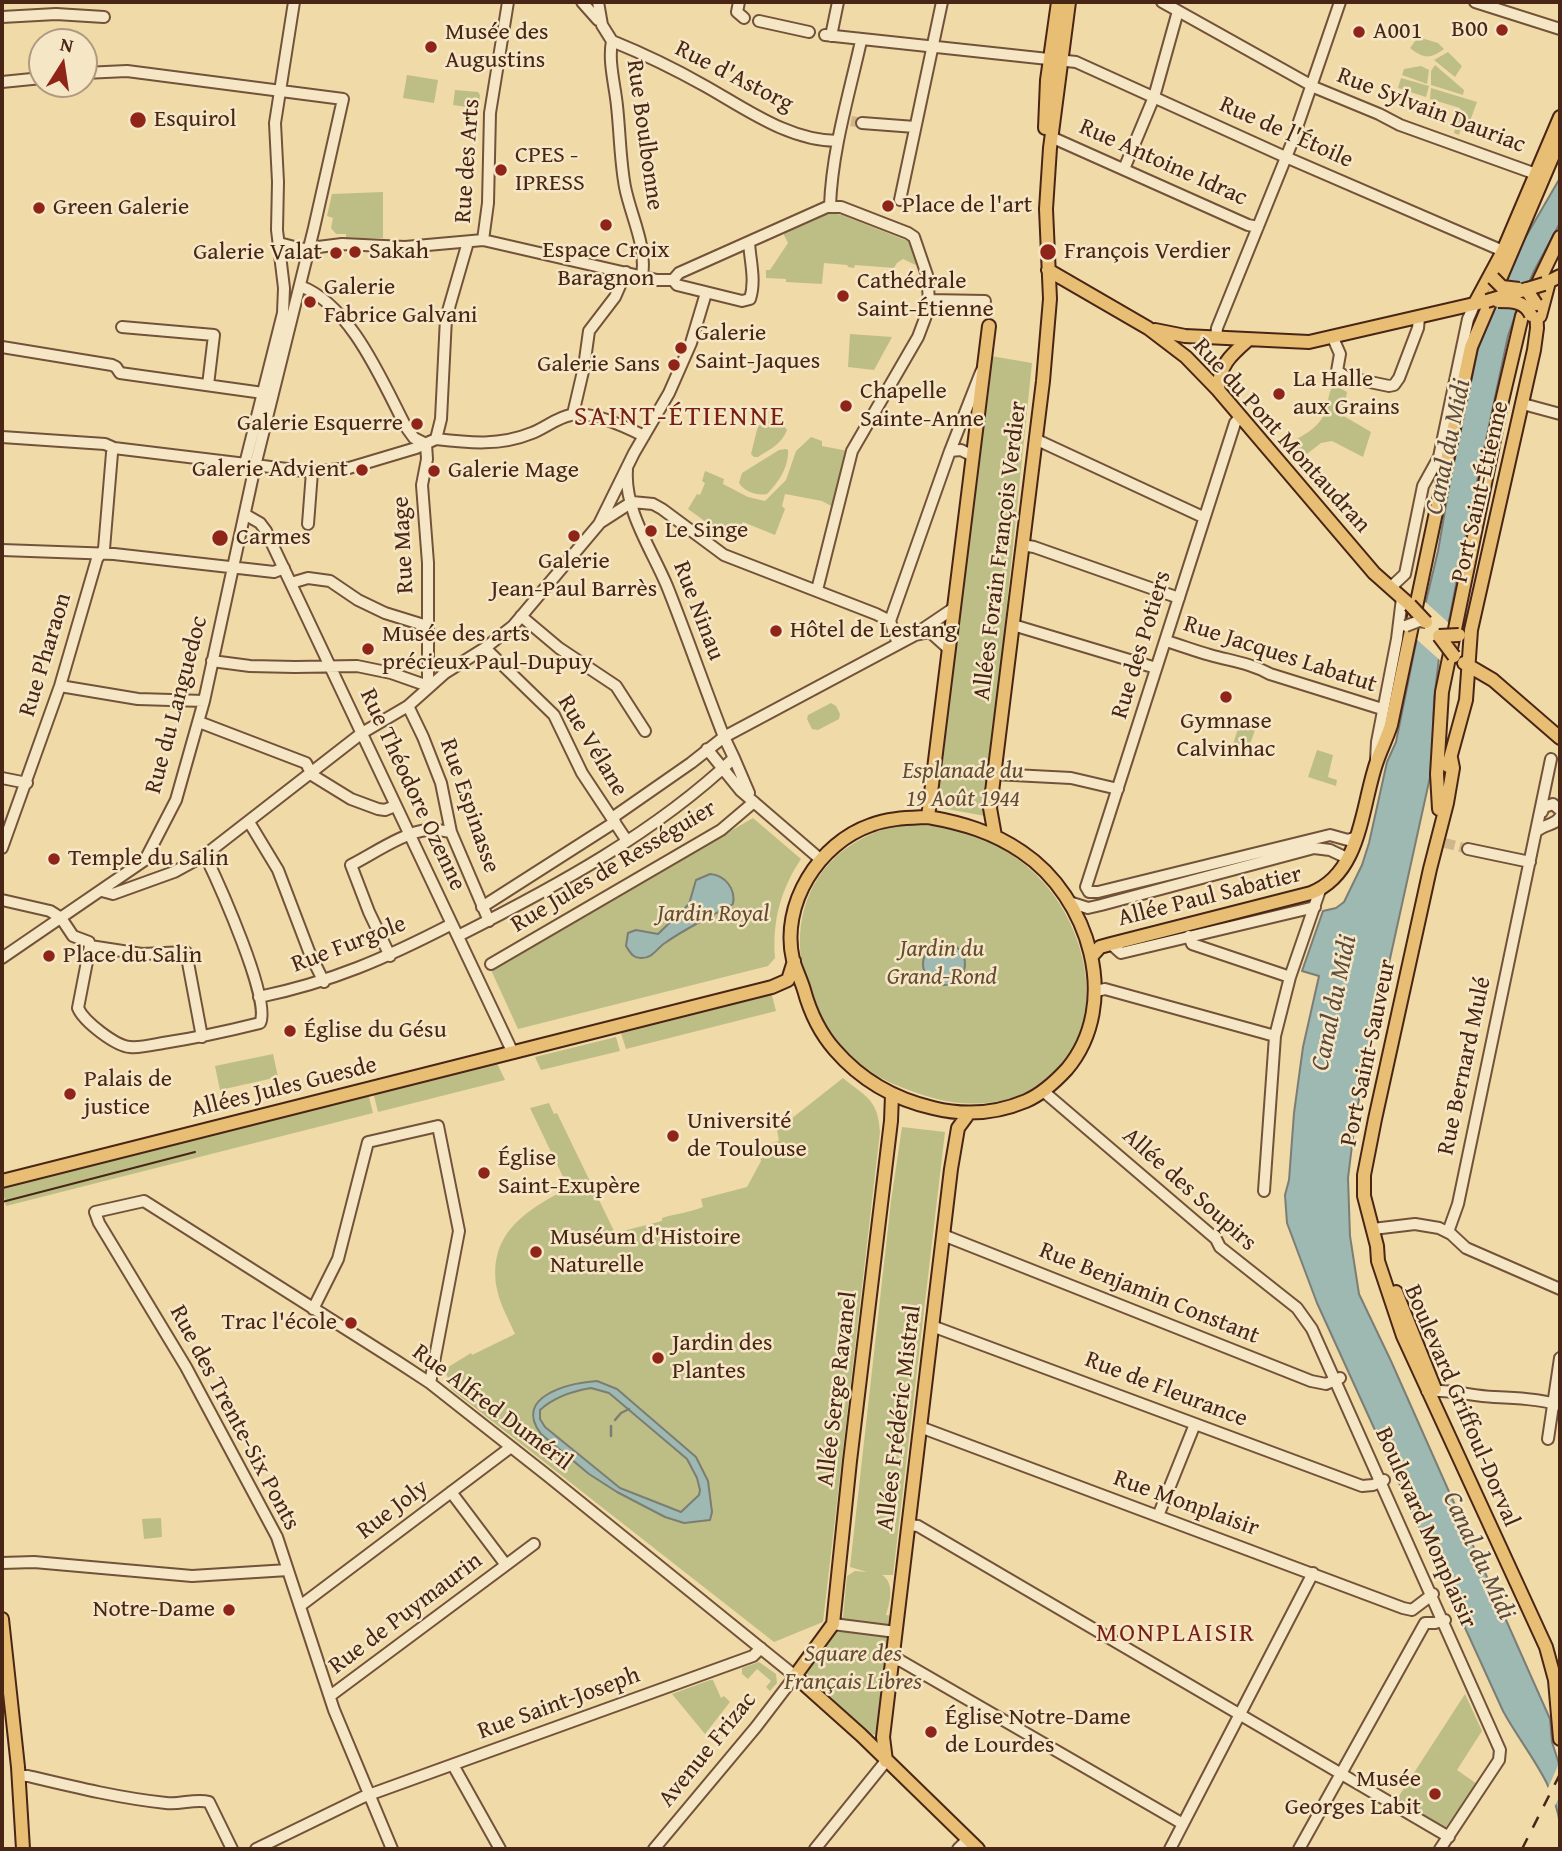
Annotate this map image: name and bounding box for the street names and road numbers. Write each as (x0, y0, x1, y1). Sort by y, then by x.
street label: Rue d'Astorg (670, 35, 798, 119)
street label: Rue Boulbonne (619, 58, 669, 212)
street label: Rue Sylvain Dauriac (1333, 62, 1529, 160)
street label: Rue de l'Étoile (1215, 91, 1357, 175)
street label: Rue des Arts (449, 98, 487, 224)
street label: Rue Antoine Idrac (1075, 113, 1251, 213)
street label: Rue du Pont Montaudran (1186, 333, 1376, 539)
street label: Port Saint-Étienne (1446, 398, 1516, 586)
street label: Allées Forain François Verdier (968, 400, 1034, 702)
street label: Rue Mage (387, 496, 421, 594)
street label: Rue Ninau (666, 557, 730, 665)
street label: Rue des Potiers (1106, 568, 1178, 722)
street label: Rue Pharaon (14, 590, 78, 720)
street label: Rue Jacques Labatut (1180, 610, 1380, 700)
street label: Rue du Languedoc (139, 613, 215, 797)
street label: Rue Théodore Ozenne (353, 684, 471, 896)
street label: Rue Vélane (551, 690, 633, 802)
street label: Rue Espinasse (433, 735, 505, 877)
street label: Rue Jules de Rességuier (506, 794, 722, 940)
street label: Allée Paul Sabatier (1115, 860, 1305, 934)
street label: Rue Furgole (288, 910, 410, 980)
street label: Port Saint-Sauveur (1335, 957, 1403, 1149)
street label: Rue Bernard Mulé (1432, 974, 1498, 1158)
street label: Allées Jules Guesde (188, 1051, 380, 1125)
street label: Allée des Soupirs (1116, 1122, 1262, 1258)
street label: Rue Benjamin Constant (1035, 1237, 1263, 1351)
street label: Boulevard Griffoul-Dorval (1397, 1281, 1525, 1531)
street label: Allée Serge Ravanel (812, 1290, 864, 1488)
street label: Rue des Trente-Six Ponts (162, 1301, 306, 1535)
street label: Allées Frédéric Mistral (872, 1304, 928, 1532)
street label: Rue Alfred Duméril (406, 1338, 578, 1478)
street label: Rue de Fleurance (1081, 1346, 1251, 1434)
street label: Boulevard Monplaisir (1368, 1423, 1482, 1633)
street label: Rue Monplaisir (1109, 1464, 1263, 1544)
street label: Rue Joly (352, 1474, 434, 1546)
street label: Rue de Puymaurin (324, 1547, 488, 1681)
street label: Rue Saint-Joseph (474, 1661, 644, 1747)
street label: Avenue Frizac (653, 1687, 763, 1813)

